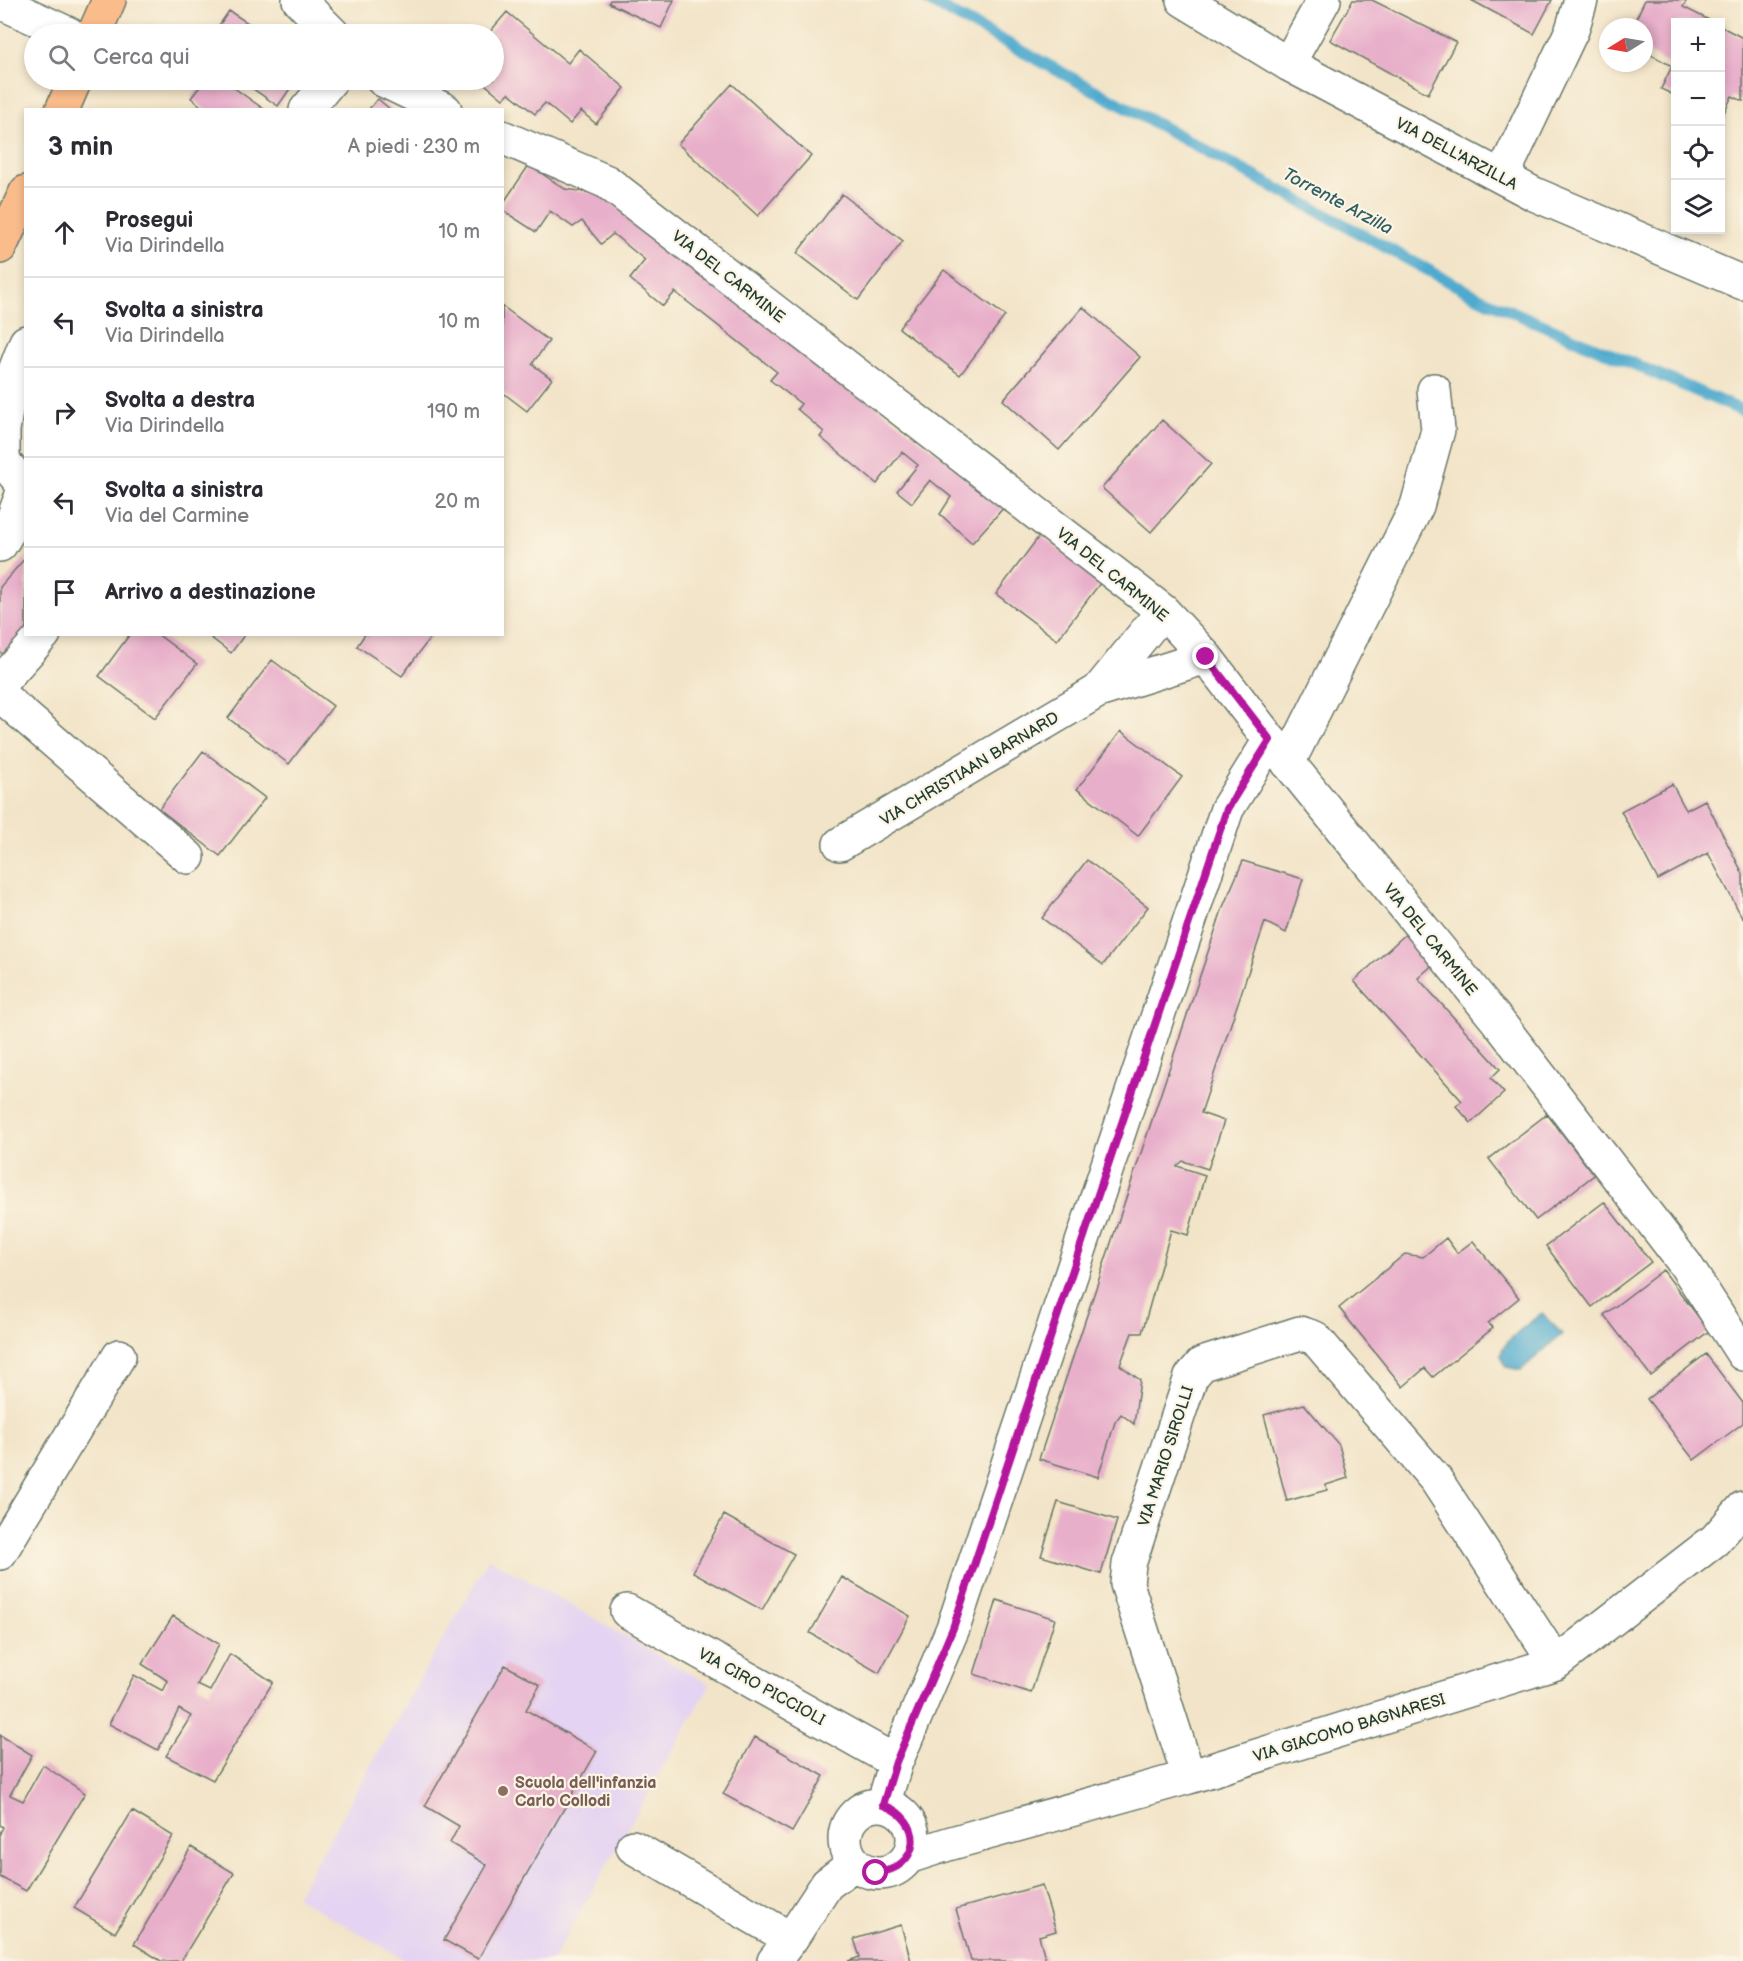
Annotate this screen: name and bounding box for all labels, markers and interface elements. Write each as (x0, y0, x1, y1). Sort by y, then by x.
north arrow (1599, 18, 1653, 72)
map controls (1671, 18, 1725, 234)
button: + (1671, 18, 1725, 72)
search box (24, 24, 504, 90)
icon: search (45, 41, 78, 74)
text: Cerca qui (93, 44, 190, 71)
button: − (1671, 72, 1725, 126)
street label: VIA DELL'ARZILLA (1392, 114, 1521, 195)
button: locate (1671, 126, 1725, 180)
text: 3 min (48, 132, 113, 163)
text: A piedi · 230 m (348, 135, 480, 159)
water label: Torrente Arzilla (1279, 164, 1396, 239)
button: layers (1671, 180, 1725, 234)
text: Prosegui (105, 207, 193, 234)
icon: ahead (48, 216, 81, 249)
text: 10 m (439, 220, 480, 244)
street label: VIA DEL CARMINE (668, 227, 789, 327)
text: Via Dirindella (105, 234, 225, 258)
text: Svolta a sinistra (105, 297, 264, 324)
icon: left (48, 306, 81, 339)
text: 10 m (439, 310, 480, 334)
text: Via Dirindella (105, 324, 225, 348)
text: Svolta a destra (105, 387, 255, 414)
icon: right (48, 396, 81, 429)
text: 190 m (427, 400, 480, 424)
text: Via Dirindella (105, 414, 225, 438)
text: Svolta a sinistra (105, 477, 264, 504)
icon: left (48, 486, 81, 519)
text: 20 m (435, 490, 480, 514)
text: Via del Carmine (105, 504, 249, 528)
street label: VIA DEL CARMINE (1052, 524, 1172, 626)
icon: arrive (48, 576, 81, 609)
text: Arrivo a destinazione (105, 579, 316, 606)
route end (1192, 643, 1218, 669)
street label: VIA CHRISTIAAN BARNARD (877, 708, 1063, 830)
street label: VIA DEL CARMINE (1379, 880, 1481, 1000)
street label: VIA MARIO SIROLLI (1135, 1384, 1198, 1529)
street label: VIA CIRO PICCIOLI (694, 1645, 828, 1730)
street label: VIA GIACOMO BAGNARESI (1251, 1690, 1448, 1767)
place label: Scuola dell'infanzia Carlo Collodi (515, 1774, 657, 1811)
marker: Scuola dell'infanzia Carlo Collodi (496, 1784, 510, 1798)
route start (862, 1859, 888, 1885)

